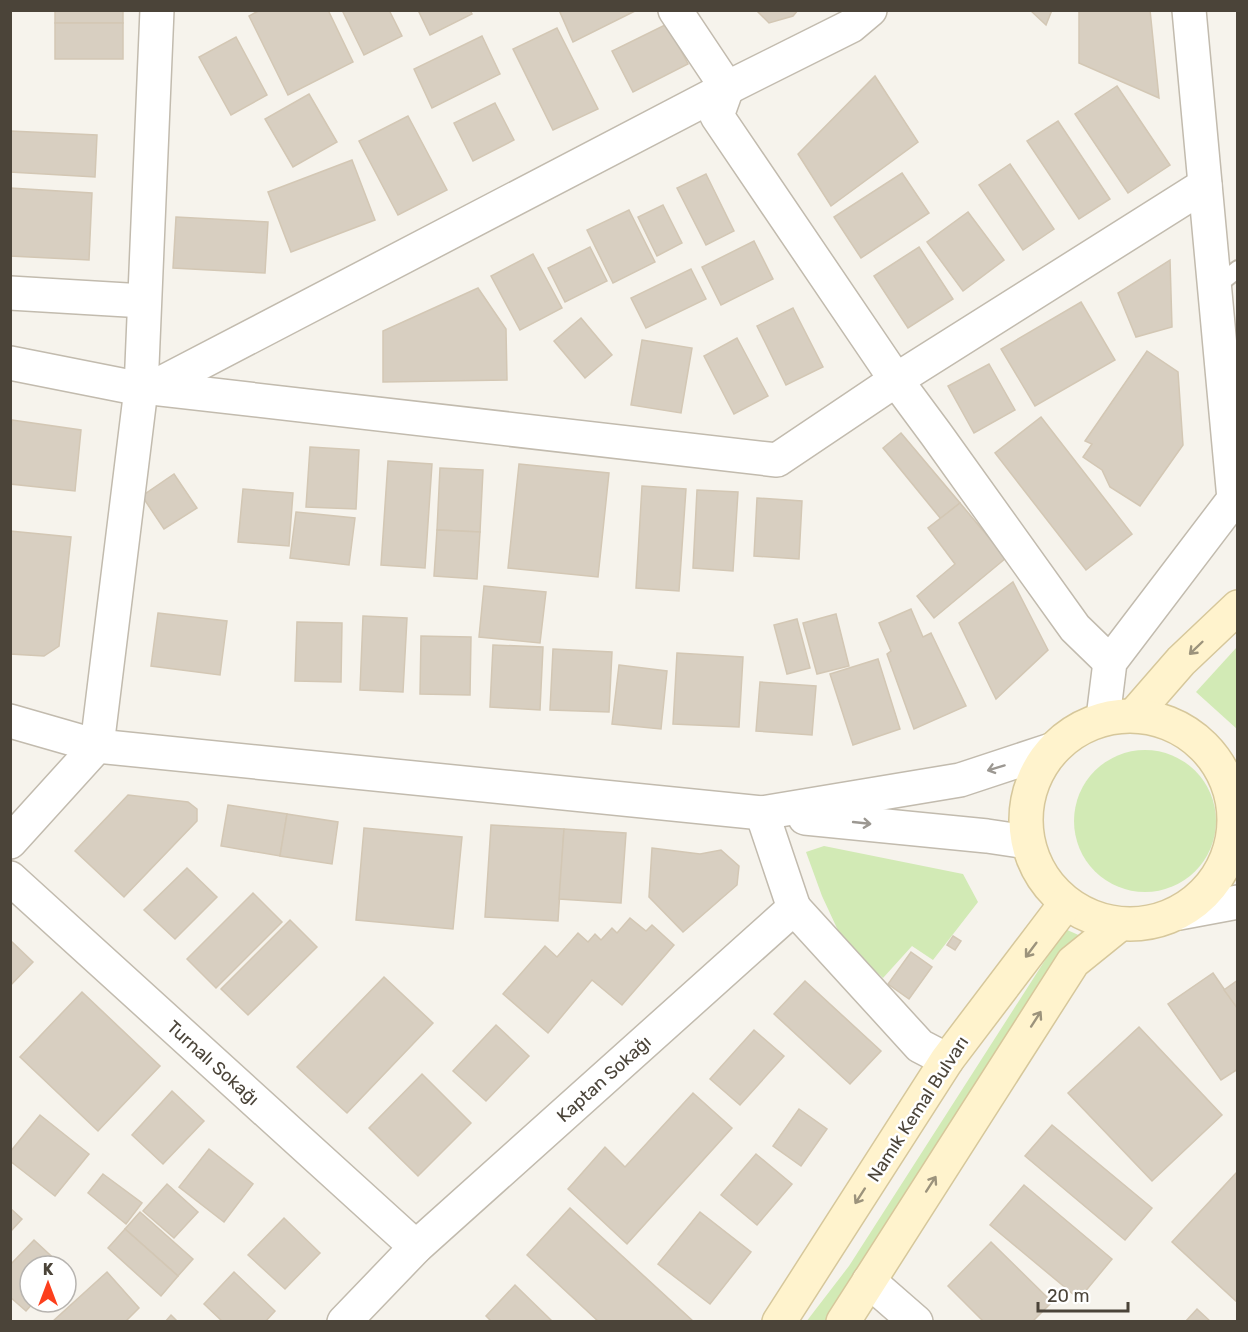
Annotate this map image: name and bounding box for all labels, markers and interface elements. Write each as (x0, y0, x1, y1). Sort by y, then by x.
one-way arrow (1188, 640, 1203, 655)
one-way arrow (987, 763, 1006, 774)
one-way arrow (851, 818, 871, 829)
one-way arrow (1024, 941, 1037, 957)
one-way arrow (1031, 1011, 1043, 1028)
street label: Turnalı Sokağı (162, 1016, 264, 1110)
street label: Kaptan Sokağı (552, 1031, 656, 1127)
street label: Namık Kemal Bulvarı (863, 1032, 973, 1186)
one-way arrow (926, 1176, 938, 1193)
one-way arrow (854, 1187, 866, 1204)
north arrow (18, 1254, 78, 1314)
text: K (43, 1260, 54, 1279)
scale bar (1038, 1275, 1128, 1313)
text: 20 m (1047, 1285, 1089, 1307)

